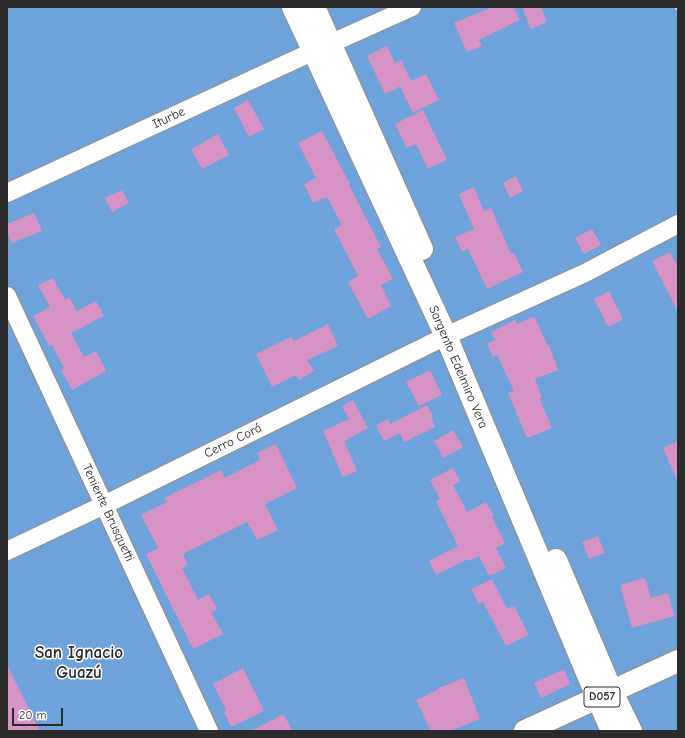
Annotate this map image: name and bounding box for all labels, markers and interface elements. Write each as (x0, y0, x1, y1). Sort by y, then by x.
street label: Iturbe (150, 104, 188, 132)
street label: Sargento Edelmiro Vera (425, 303, 491, 431)
street label: Cerro Corá (202, 420, 264, 462)
street label: Teniente Brusquetti (79, 462, 137, 564)
district label: San Ignacio Guazú (35, 643, 123, 683)
road number: D057 (584, 687, 620, 707)
scale bar (14, 700, 65, 726)
text: 20 m (19, 708, 47, 722)

